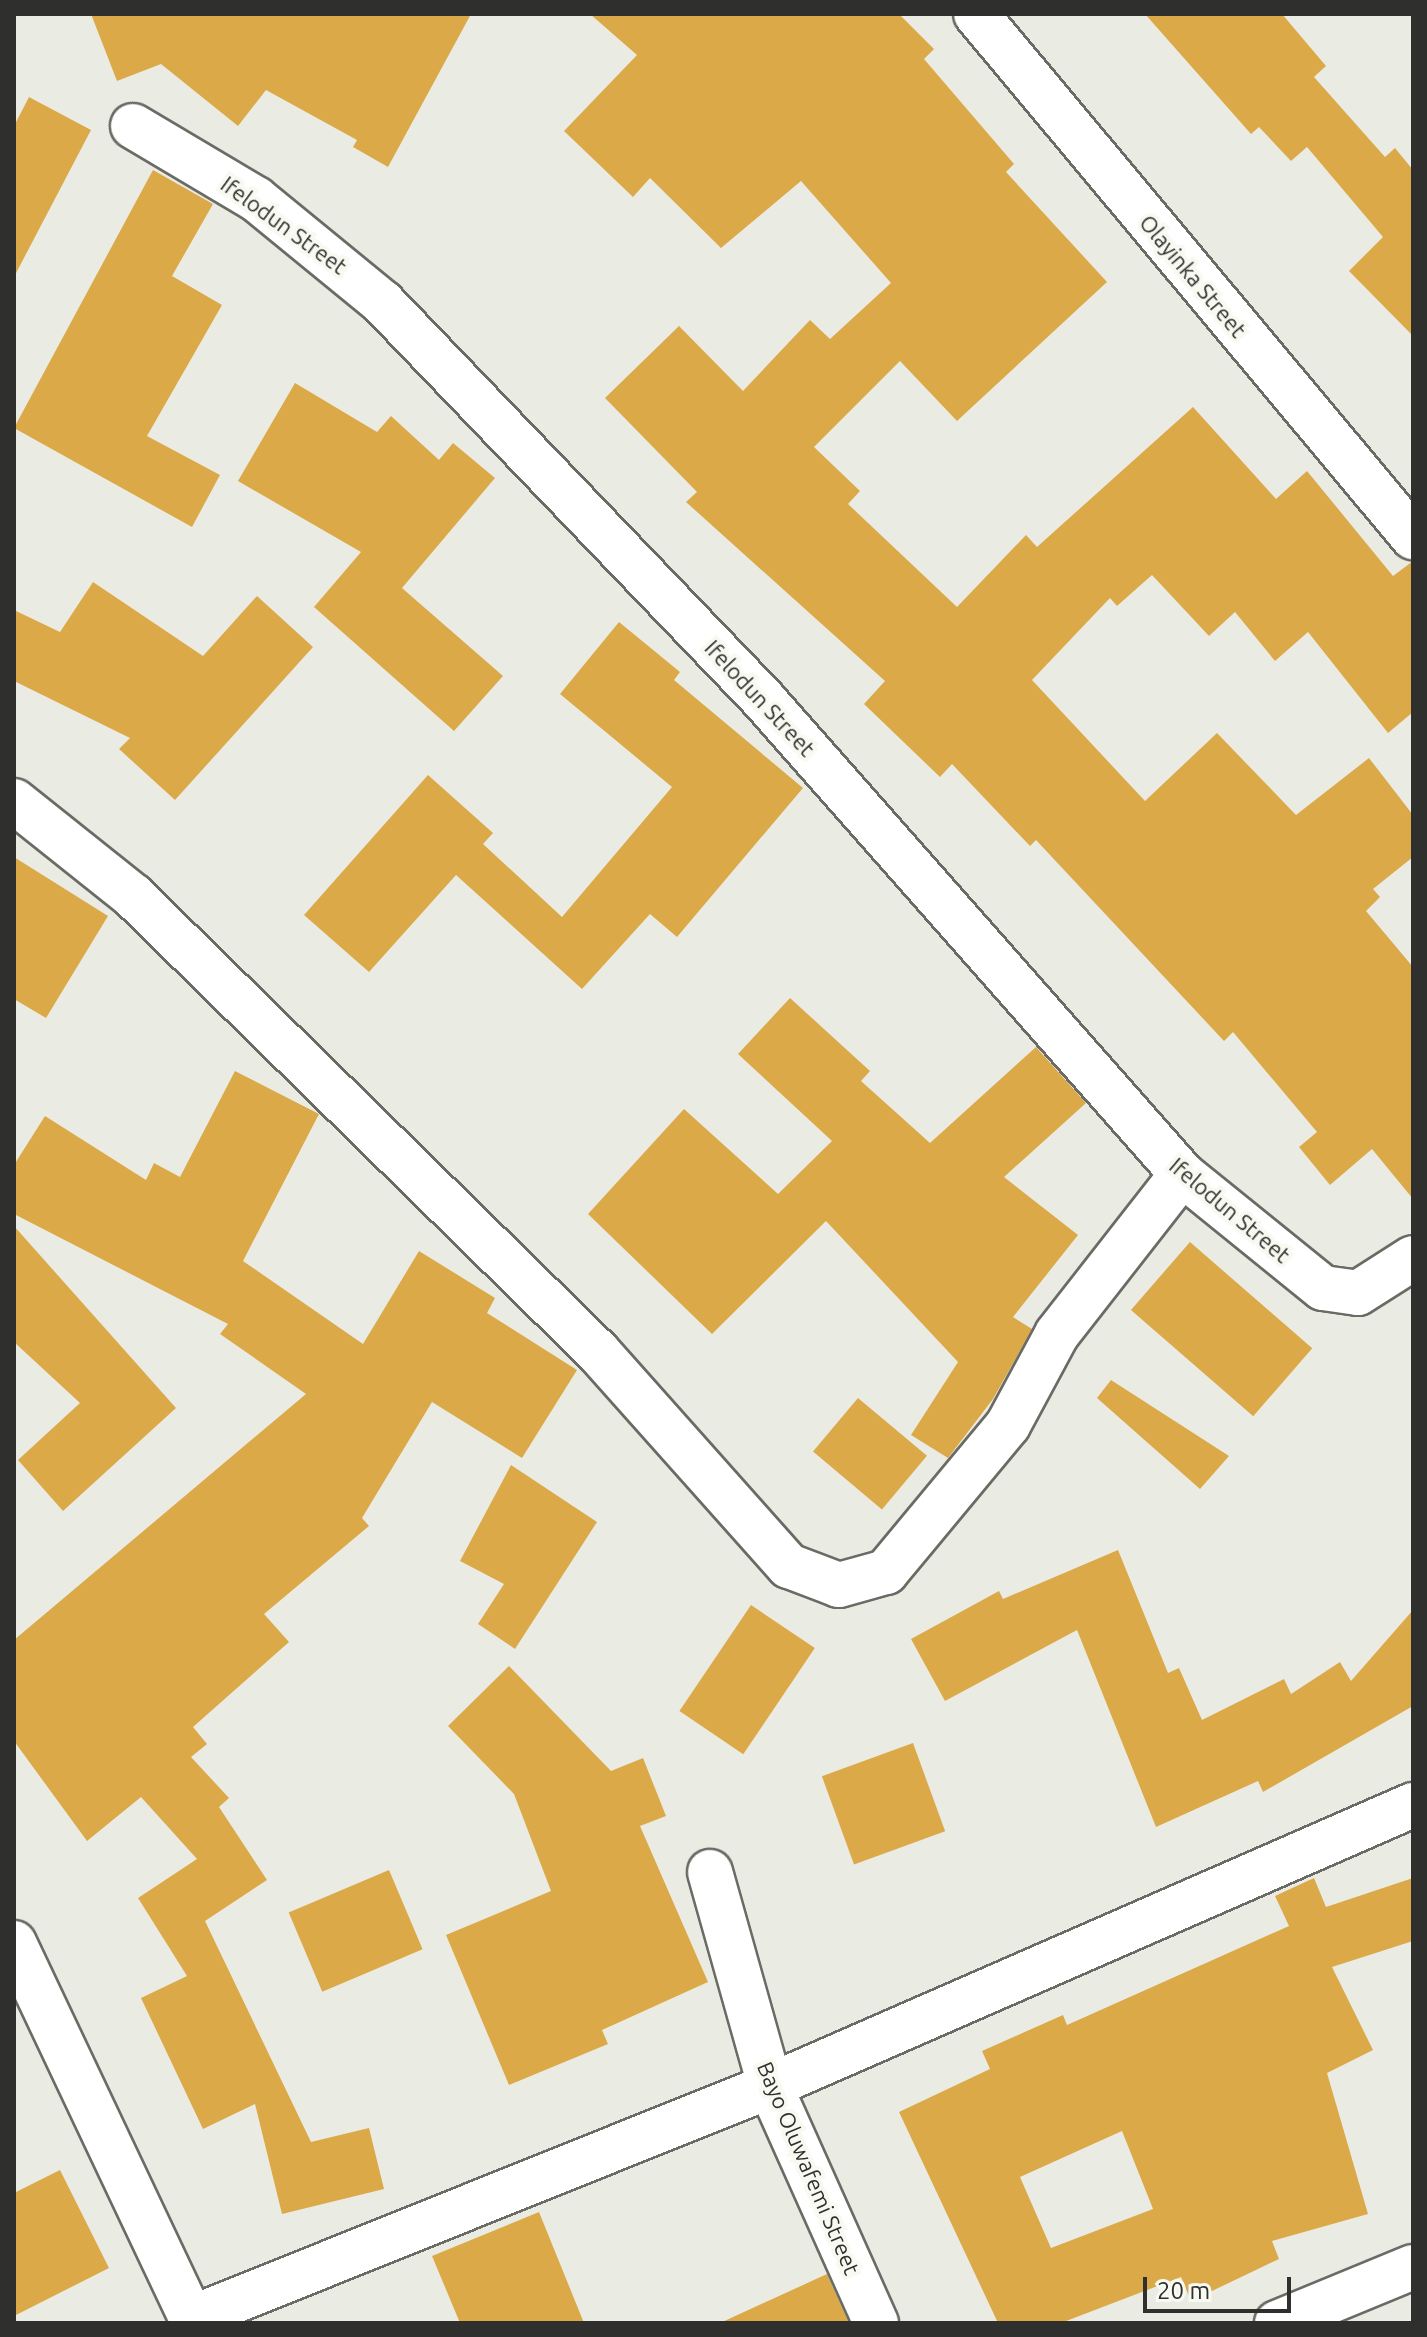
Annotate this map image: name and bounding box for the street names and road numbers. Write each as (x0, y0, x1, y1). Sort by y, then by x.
street label: Ifelodun Street (216, 170, 352, 280)
street label: Olayinka Street (1134, 209, 1252, 343)
street label: Ifelodun Street (699, 634, 821, 762)
street label: Ifelodun Street (1164, 1152, 1296, 1268)
street label: Bayo Oluwafemi Street (752, 2058, 866, 2278)

